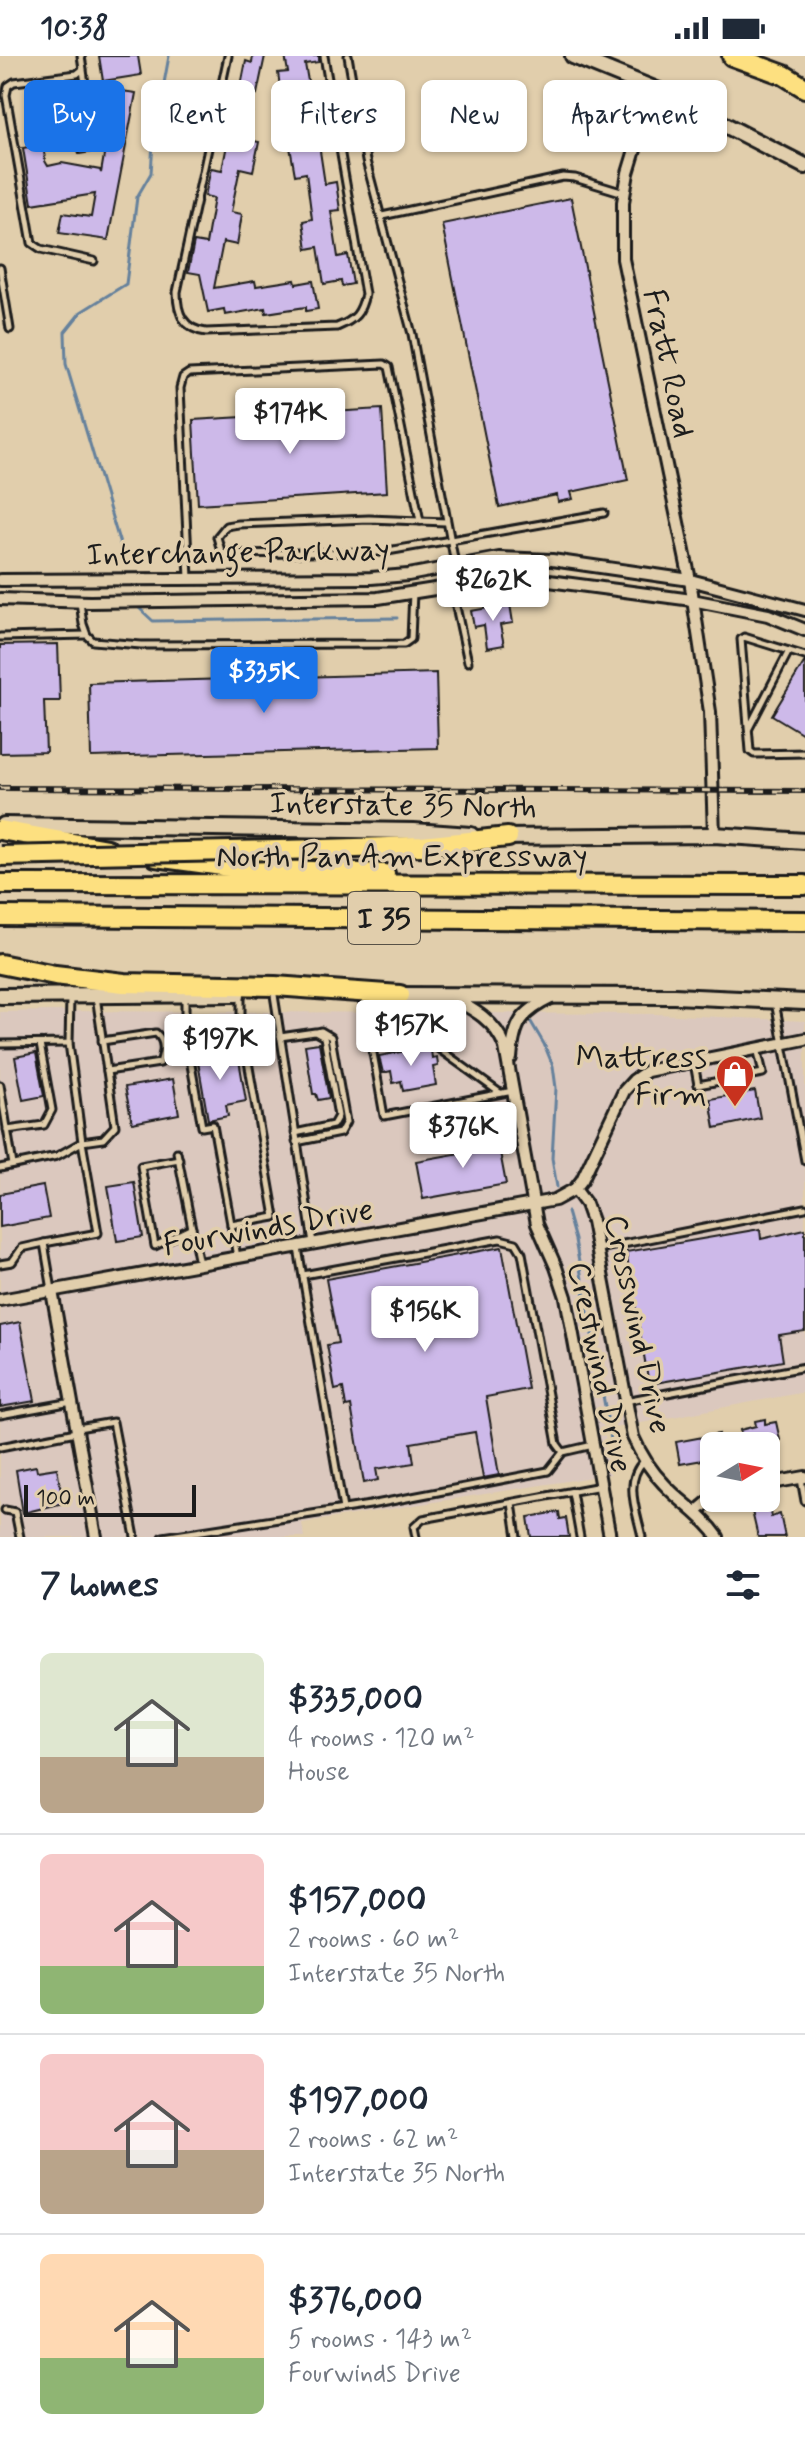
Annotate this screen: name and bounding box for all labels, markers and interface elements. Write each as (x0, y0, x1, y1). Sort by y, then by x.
text: 10:38 (40, 9, 109, 48)
chip: Buy (24, 80, 125, 152)
chip: Rent (141, 80, 255, 152)
chip: Filters (271, 80, 405, 152)
chip: New (421, 80, 527, 152)
chip: Apartment (543, 80, 727, 152)
street label: Fratt Road (632, 285, 704, 442)
pin: $174K (234, 388, 346, 456)
text: $174K (253, 397, 327, 431)
street label: Interchange Parkway (86, 529, 390, 580)
pin: $262K (437, 555, 549, 623)
text: $262K (455, 564, 531, 598)
pin: $335K (208, 647, 320, 715)
text: $335K (229, 656, 299, 690)
street label: Interstate 35 North (269, 783, 537, 829)
street label: North Pan Am Expressway (216, 836, 588, 878)
road number: I 35 (348, 892, 420, 944)
pin: $157K (355, 1000, 467, 1068)
text: $157K (374, 1009, 448, 1043)
pin: $197K (164, 1014, 276, 1082)
text: $197K (182, 1023, 258, 1057)
place label: Mattress Firm (576, 1037, 707, 1116)
shop icon: Mattress Firm (714, 1053, 756, 1108)
pin: $376K (407, 1102, 519, 1170)
text: $376K (428, 1111, 498, 1145)
street label: Fourwinds Drive (160, 1189, 377, 1267)
street label: Crosswind Drive (593, 1211, 681, 1438)
street label: Crestwind Drive (556, 1258, 642, 1477)
pin: $156K (369, 1286, 481, 1354)
text: $156K (389, 1295, 461, 1329)
north arrow (700, 1432, 780, 1512)
map controls (700, 1432, 780, 1512)
scale bar (24, 1481, 196, 1517)
text: 100 m (36, 1485, 95, 1513)
text: 7 homes (40, 1563, 159, 1608)
icon: filters (721, 1563, 765, 1607)
text: $335,000 (288, 1677, 423, 1722)
icon: home (104, 1685, 200, 1781)
text: 4 rooms · 120 m² (288, 1722, 475, 1756)
text: House (288, 1756, 349, 1790)
text: $157,000 (288, 1878, 427, 1923)
icon: home (104, 1886, 200, 1982)
text: 2 rooms · 60 m² (288, 1923, 459, 1957)
text: Interstate 35 North (288, 1957, 505, 1991)
text: $197,000 (288, 2078, 429, 2123)
icon: home (104, 2086, 200, 2182)
text: 2 rooms · 62 m² (288, 2123, 458, 2157)
text: Interstate 35 North (288, 2157, 505, 2191)
text: $376,000 (288, 2278, 423, 2323)
icon: home (104, 2286, 200, 2382)
text: 5 rooms · 143 m² (288, 2323, 472, 2357)
text: Fourwinds Drive (288, 2357, 461, 2391)

